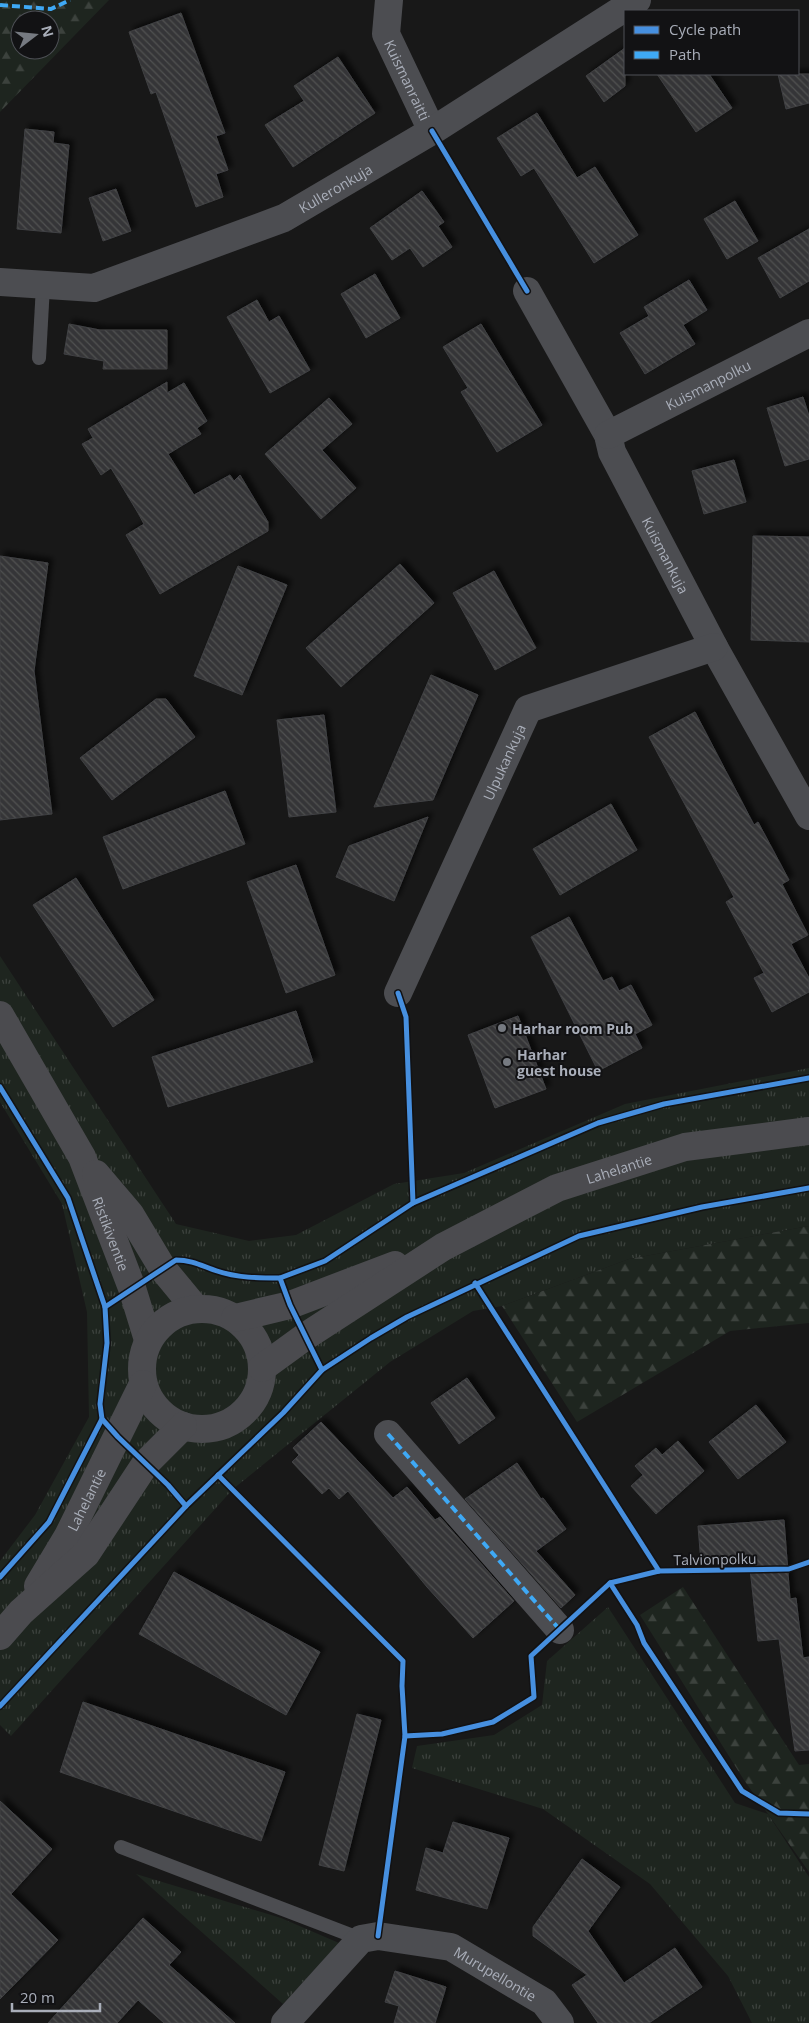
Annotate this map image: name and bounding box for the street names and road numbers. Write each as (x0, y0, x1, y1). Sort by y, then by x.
street label: Kuismanraitti (380, 36, 435, 123)
street label: Kulleronkuja (295, 159, 375, 217)
street label: Kuismanpolku (662, 355, 754, 414)
street label: Kuismankuja (638, 513, 694, 597)
street label: Ulpukankuja (478, 721, 529, 803)
street label: Lahelantie (584, 1149, 654, 1188)
street label: Ristikiventie (88, 1194, 134, 1274)
street label: Lahelantie (62, 1465, 110, 1534)
street label: Talvionpolku (673, 1549, 757, 1569)
street label: Murupellontie (451, 1942, 540, 2005)

